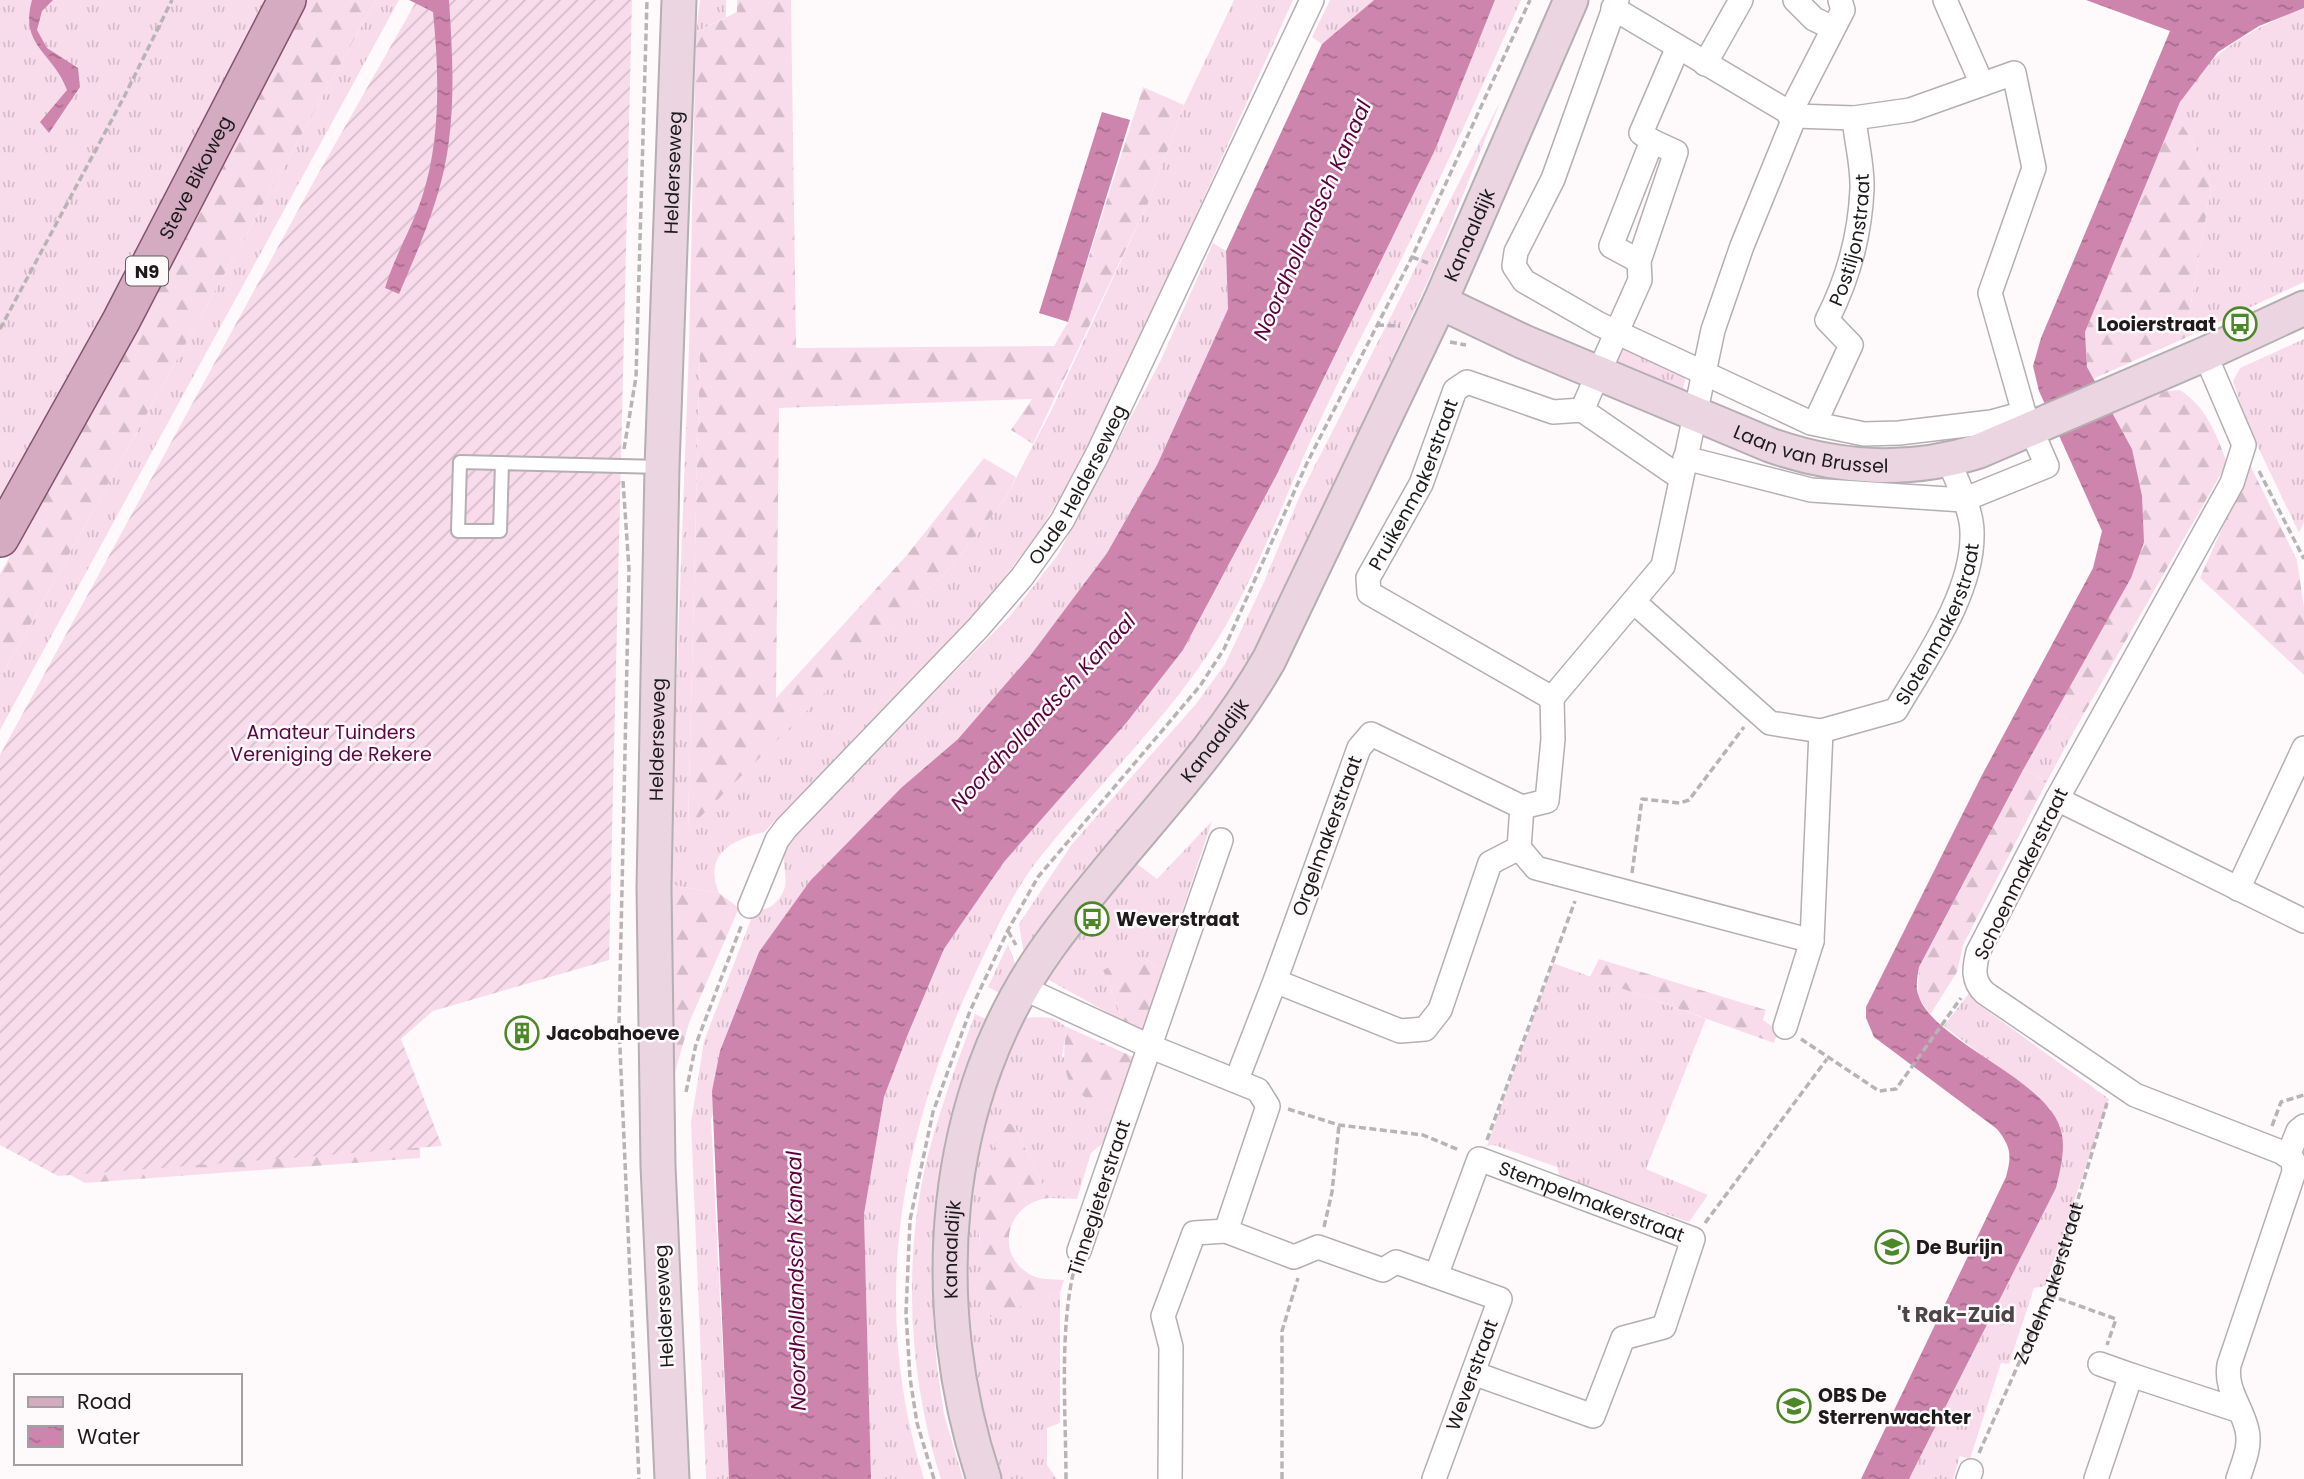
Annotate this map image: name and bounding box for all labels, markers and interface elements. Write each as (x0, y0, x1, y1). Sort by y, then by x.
water label: Noordhollandsch Kanaal (1246, 95, 1378, 345)
street label: Steve Bikoweg (152, 111, 238, 244)
street label: Helderseweg (657, 111, 688, 235)
street label: Postiljonstraat (1822, 173, 1876, 310)
street label: Kanaaldijk (1437, 184, 1501, 286)
road number: N9 (126, 256, 168, 286)
bus stop icon: Looierstraat (2221, 305, 2259, 343)
place label: Looierstraat (2097, 311, 2216, 338)
street label: Pruikenmakerstraat (1362, 395, 1464, 575)
street label: Oude Helderseweg (1021, 400, 1133, 570)
street label: Laan van Brussel (1729, 418, 1889, 479)
street label: Slotenmakerstraat (1888, 542, 1985, 710)
water label: Noordhollandsch Kanaal (944, 606, 1143, 817)
street label: Helderseweg (642, 677, 671, 801)
street label: Kanaaldijk (1174, 693, 1255, 788)
park label: Amateur Tuinders Vereniging de Rekere (230, 719, 432, 768)
street label: Orgelmakerstraat (1285, 752, 1369, 920)
street label: Schoenmakerstraat (1968, 783, 2074, 965)
bus stop icon: Weverstraat (1073, 900, 1111, 938)
place label: Weverstraat (1116, 906, 1240, 933)
building icon: Jacobahoeve (503, 1014, 541, 1052)
place label: Jacobahoeve (546, 1020, 680, 1047)
street label: Tinnegieterstraat (1061, 1116, 1137, 1280)
water label: Noordhollandsch Kanaal (779, 1150, 813, 1411)
street label: Stempelmakerstraat (1495, 1154, 1689, 1248)
street label: Kanaaldijk (937, 1199, 967, 1300)
street label: Zadelmakerstraat (2007, 1199, 2090, 1368)
school or university icon: De Burijn (1873, 1228, 1911, 1266)
place label: De Burijn (1916, 1234, 2003, 1261)
street label: Helderseweg (647, 1244, 681, 1368)
district label: 't Rak-Zuid (1897, 1300, 2015, 1329)
street label: Weverstraat (1439, 1316, 1505, 1434)
legend (14, 1374, 242, 1465)
place label: OBS De Sterrenwachter (1818, 1382, 1971, 1431)
text: Road (77, 1387, 132, 1416)
school or university icon: OBS De Sterrenwachter (1775, 1387, 1813, 1425)
text: Water (77, 1422, 140, 1451)

